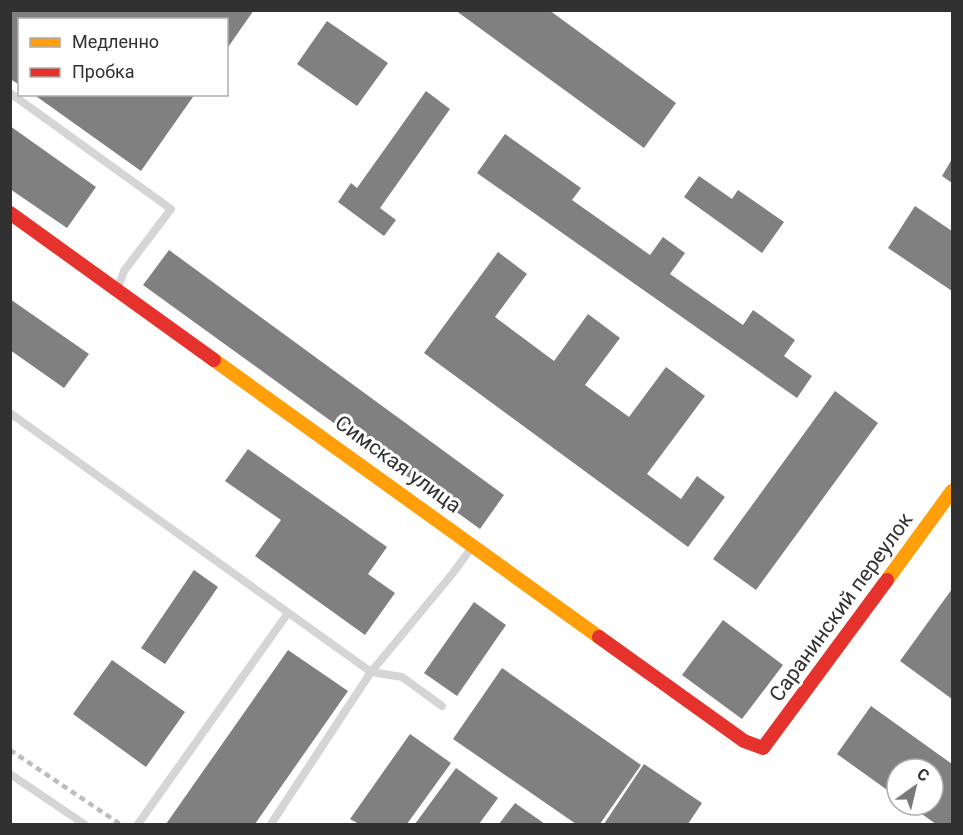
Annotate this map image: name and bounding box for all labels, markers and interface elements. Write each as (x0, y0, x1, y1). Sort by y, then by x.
legend (18, 18, 228, 96)
text: Медленно (72, 31, 159, 52)
text: Пробка (72, 61, 135, 82)
street label: Симская улица (330, 410, 466, 518)
street label: Саранинский переулок (764, 507, 918, 706)
north arrow (885, 757, 945, 817)
text: С (913, 764, 933, 786)

